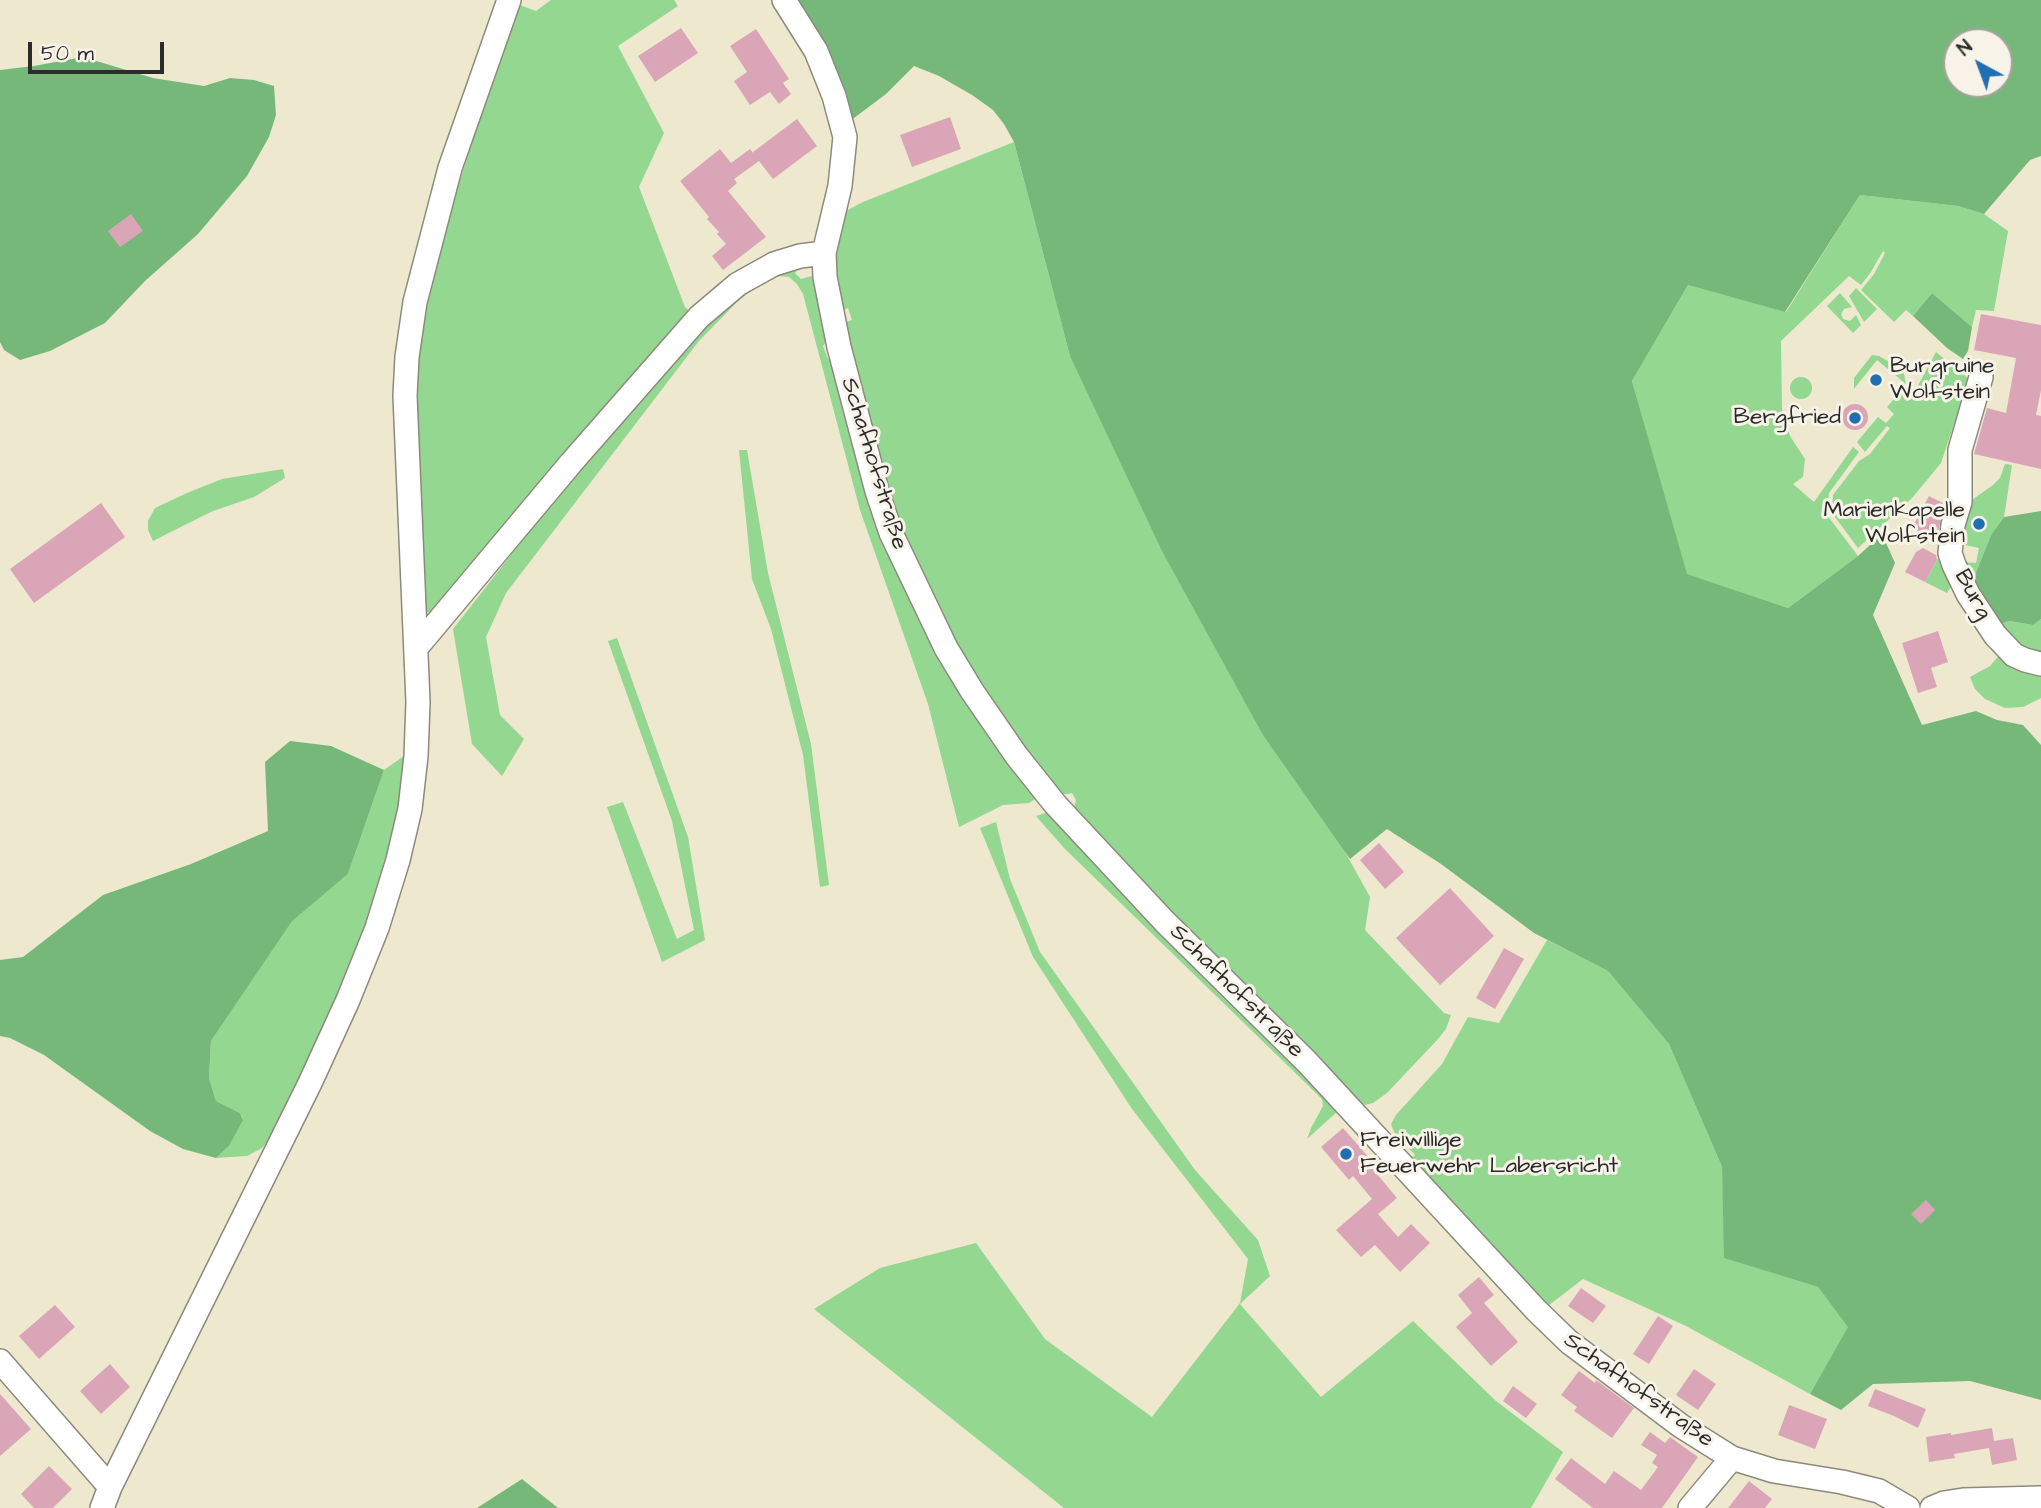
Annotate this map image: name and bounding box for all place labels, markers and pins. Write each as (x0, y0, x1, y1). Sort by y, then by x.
place label: Burgruine Wolfstein (1890, 353, 1994, 407)
marker: Burgruine Wolfstein (1868, 372, 1884, 388)
place label: Bergfried (1734, 404, 1841, 432)
marker: Bergfried (1847, 410, 1863, 426)
place label: Marienkapelle Wolfstein (1823, 497, 1965, 551)
marker: Marienkapelle Wolfstein (1971, 516, 1987, 532)
place label: Freiwillige Feuerwehr Labersricht (1360, 1127, 1618, 1181)
marker: Freiwillige Feuerwehr Labersricht (1338, 1146, 1354, 1162)

